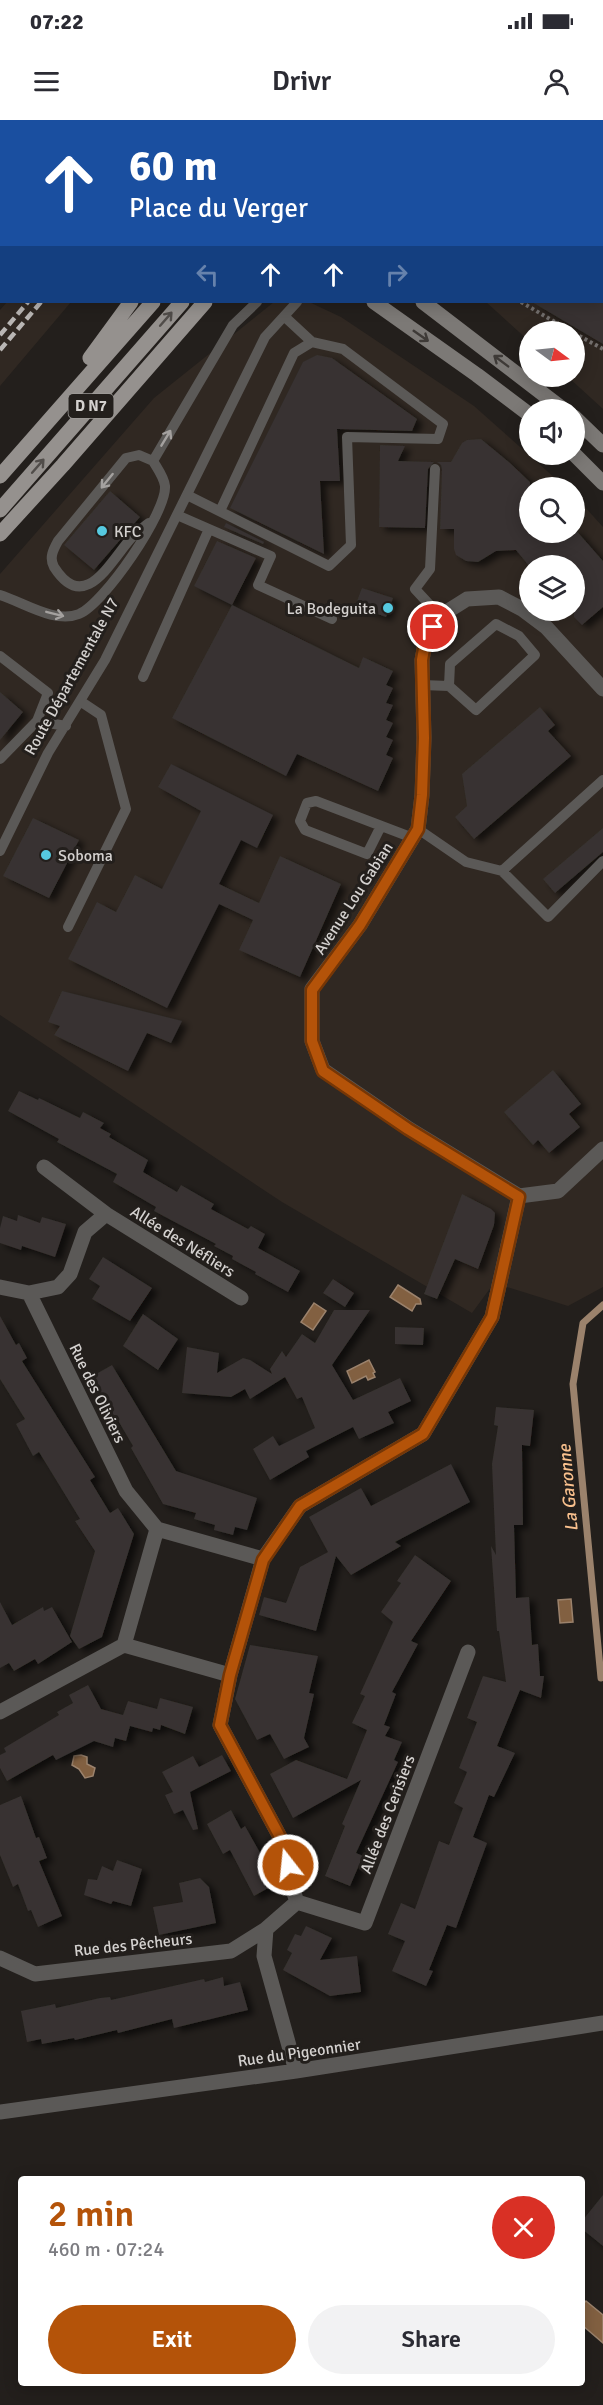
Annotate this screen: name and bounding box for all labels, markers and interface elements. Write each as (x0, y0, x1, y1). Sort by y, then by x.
text: 07:22 (30, 8, 84, 35)
icon: menu (30, 65, 63, 98)
text: Drivr (272, 65, 331, 98)
icon: person (540, 65, 573, 98)
text: 60 m (129, 141, 218, 192)
icon: ahead (30, 144, 108, 222)
text: Place du Verger (129, 192, 308, 225)
icon: left (191, 258, 224, 291)
icon: ahead (254, 258, 287, 291)
icon: ahead (317, 258, 350, 291)
icon: right (380, 258, 413, 291)
one-way arrow (159, 312, 173, 327)
north arrow (519, 321, 585, 387)
map controls (519, 321, 585, 621)
one-way arrow (413, 330, 429, 342)
one-way arrow (494, 355, 510, 367)
road number: D N7 (68, 394, 113, 418)
button: sound (519, 399, 585, 465)
one-way arrow (160, 430, 172, 447)
one-way arrow (31, 459, 45, 474)
one-way arrow (100, 473, 113, 489)
button: search (519, 477, 585, 543)
place label: KFC (114, 522, 142, 542)
marker: KFC (95, 524, 109, 538)
button: layers (519, 555, 585, 621)
street label: Route Départementale N7 (20, 594, 123, 759)
place label: La Bodeguita (287, 599, 376, 619)
marker: La Bodeguita (381, 601, 395, 615)
pin (407, 601, 458, 652)
one-way arrow (45, 608, 64, 620)
icon: arrive (416, 610, 449, 643)
street label: Avenue Lou Gabian (310, 839, 398, 959)
place label: Soboma (58, 846, 113, 866)
marker: Soboma (39, 848, 53, 862)
street label: Allée des Néfliers (127, 1202, 238, 1282)
street label: Rue des Oliviers (64, 1340, 130, 1446)
water label: La Garonne (553, 1443, 583, 1532)
street label: Allée des Cerisiers (356, 1752, 420, 1877)
position arrow (256, 1833, 320, 1897)
street label: Rue des Pêcheurs (73, 1929, 193, 1961)
street label: Rue du Pigeonnier (236, 2034, 362, 2072)
text: 2 min (48, 2192, 134, 2237)
button: close (492, 2196, 555, 2259)
text: 460 m · 07:24 (48, 2237, 164, 2262)
button: Exit (48, 2305, 296, 2374)
button: Share (308, 2305, 555, 2374)

